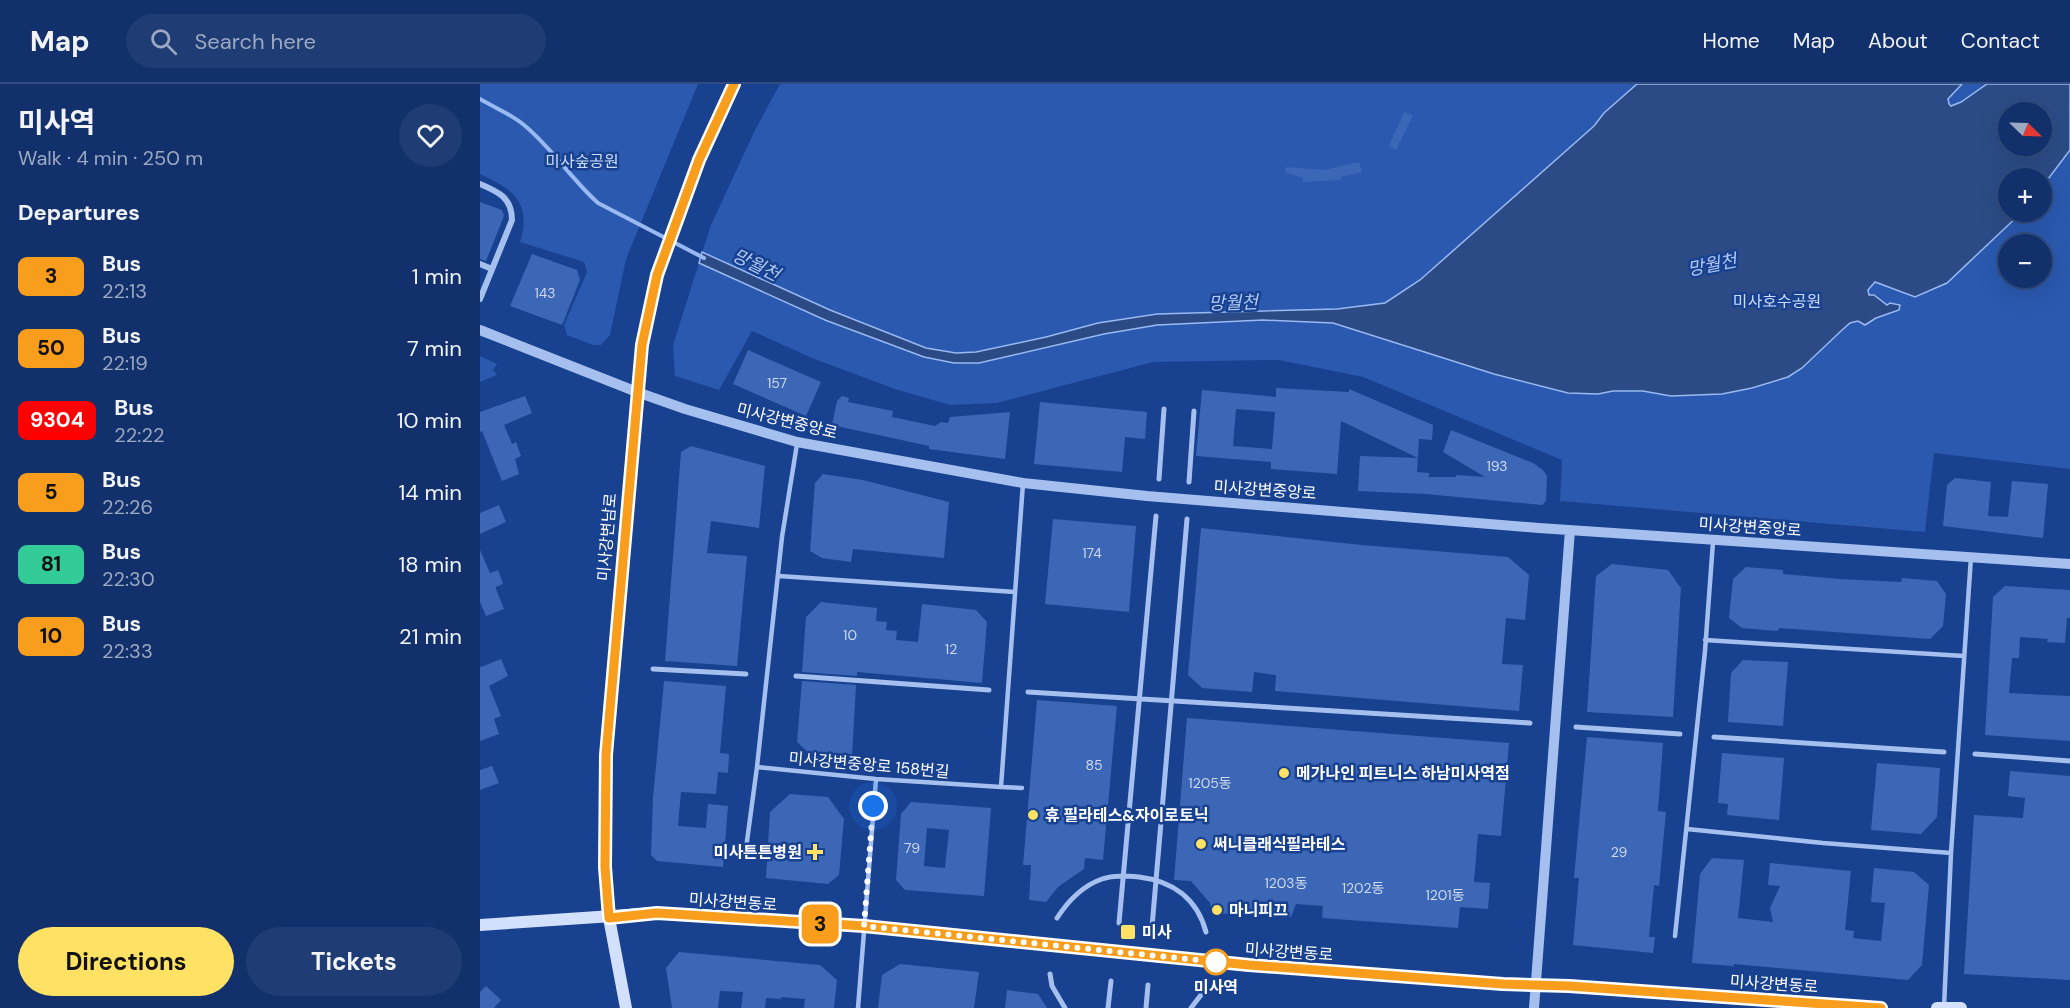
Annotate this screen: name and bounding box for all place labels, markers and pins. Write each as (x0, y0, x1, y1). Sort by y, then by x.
place label: 메가나인 피트니스 하남미사역점 (1296, 763, 1510, 784)
marker: 메가나인 피트니스 하남미사역점 (1277, 766, 1291, 780)
place label: 휴 필라테스&자이로토닉 (1045, 805, 1208, 826)
marker: 휴 필라테스&자이로토닉 (1026, 808, 1040, 822)
place label: 써니클래식필라테스 (1213, 834, 1346, 855)
marker: 써니클래식필라테스 (1194, 837, 1208, 851)
place label: 미사튼튼병원 (714, 842, 802, 863)
marker: 미사튼튼병원 (806, 843, 824, 861)
place label: 마니피끄 (1229, 900, 1288, 921)
marker: 마니피끄 (1210, 903, 1224, 917)
place label: 미사 (1142, 922, 1172, 943)
marker: 미사 (1119, 923, 1137, 941)
marker: 미사역 (1203, 949, 1229, 975)
place label: 미사역 (1194, 977, 1238, 998)

